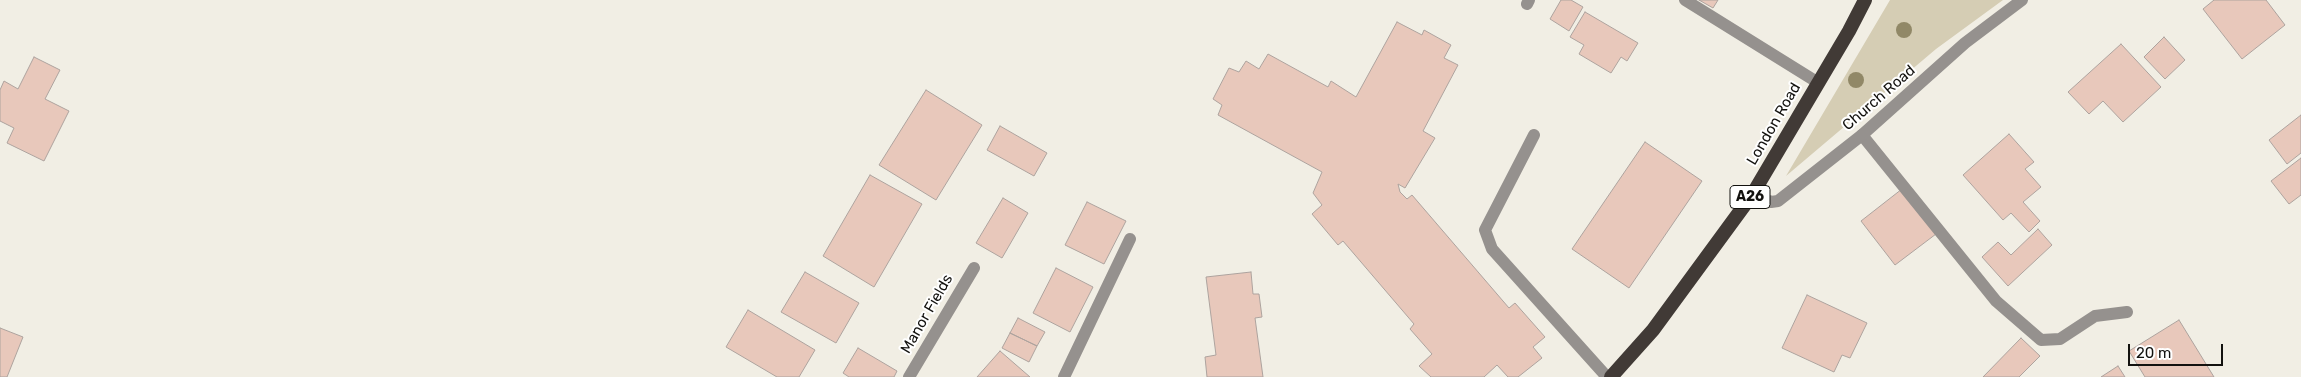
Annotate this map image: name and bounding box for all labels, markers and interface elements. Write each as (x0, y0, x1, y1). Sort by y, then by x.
street label: Church Road (1839, 62, 1919, 134)
street label: London Road (1743, 80, 1805, 168)
road number: A26 (1730, 186, 1770, 208)
street label: Manor Fields (897, 271, 957, 357)
scale bar (2131, 334, 2226, 366)
text: 20 m (2136, 344, 2171, 362)

